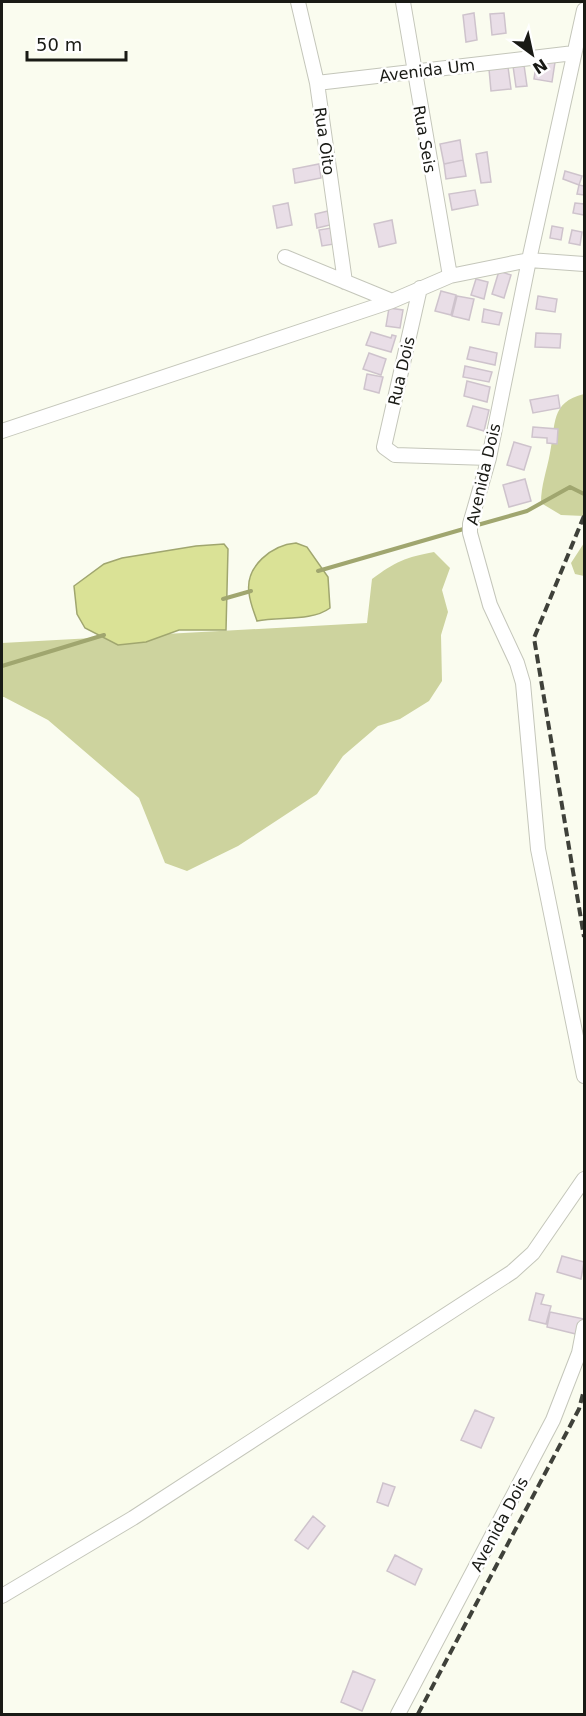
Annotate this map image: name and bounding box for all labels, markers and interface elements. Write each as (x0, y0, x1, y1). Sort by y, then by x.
scale bar (27, 24, 126, 62)
north arrow (502, 24, 562, 84)
text: 50 m (36, 34, 82, 55)
street label: Avenida Um (378, 55, 476, 86)
text: N (529, 55, 551, 78)
street label: Rua Seis (409, 104, 440, 174)
street label: Rua Oito (310, 106, 339, 176)
street label: Rua Dois (384, 335, 419, 408)
street label: Avenida Dois (463, 421, 504, 527)
street label: Avenida Dois (467, 1474, 532, 1575)

